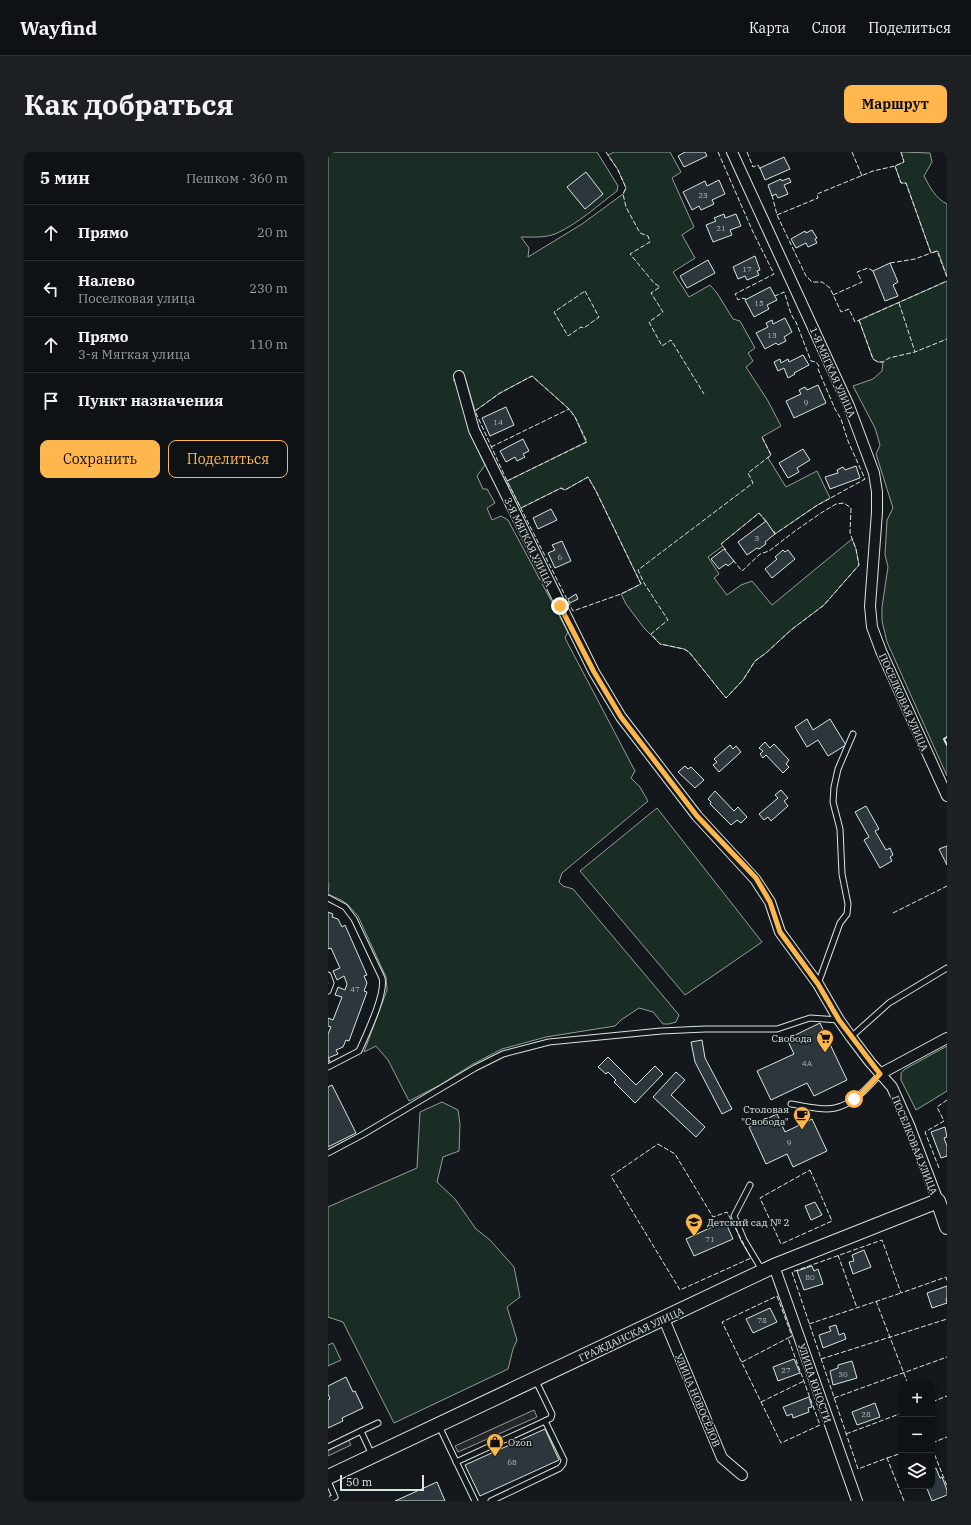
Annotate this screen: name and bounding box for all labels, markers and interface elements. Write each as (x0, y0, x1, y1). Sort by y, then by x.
text: Wayfind (20, 16, 97, 40)
text: Карта (749, 19, 790, 37)
text: Слои (812, 19, 846, 37)
text: Поделиться (868, 19, 951, 37)
button: Маршрут (844, 85, 947, 123)
text: Как добраться (24, 86, 234, 123)
text: 5 мин (40, 167, 90, 189)
text: Пешком · 360 m (186, 170, 288, 187)
house number: 23 (698, 190, 708, 200)
icon: ahead (40, 222, 62, 244)
text: Прямо (78, 223, 129, 242)
house number: 21 (716, 223, 726, 233)
text: 20 m (257, 224, 288, 241)
house number: 17 (742, 264, 752, 274)
text: Налево (78, 271, 135, 290)
icon: left (40, 278, 62, 300)
text: 230 m (249, 280, 288, 297)
text: Поселковая улица (78, 290, 195, 307)
house number: 15 (754, 298, 764, 308)
street label: 1-Я МЯГКАЯ УЛИЦА (807, 325, 858, 420)
text: Прямо (78, 327, 129, 346)
house number: 13 (767, 330, 777, 340)
icon: ahead (40, 334, 62, 356)
text: 110 m (249, 336, 288, 353)
text: 3-я Мягкая улица (78, 346, 190, 363)
icon: arrive (40, 390, 62, 412)
text: Пункт назначения (78, 391, 224, 410)
house number: 9 (804, 397, 809, 407)
house number: 14 (493, 417, 503, 427)
button: Сохранить (40, 440, 160, 478)
button: Поделиться (168, 440, 288, 478)
street label: 3-Я МЯГКАЯ УЛИЦА (501, 495, 556, 589)
house number: 3 (755, 533, 760, 543)
house number: 6 (558, 552, 563, 562)
route end (551, 597, 569, 615)
street label: ПОСЕЛКОВАЯ УЛИЦА (876, 651, 931, 753)
house number: 47 (350, 984, 360, 994)
supermarket icon: Свобода (815, 1028, 835, 1053)
place label: Свобода (772, 1032, 813, 1045)
house number: 4А (802, 1058, 813, 1068)
route start (845, 1090, 863, 1108)
street label: ПОСЕЛКОВАЯ УЛИЦА (889, 1094, 940, 1197)
place label: Столовая "Свобода" (741, 1103, 789, 1128)
cafe icon: Столовая "Свобода" (792, 1105, 812, 1130)
house number: 9 (787, 1137, 792, 1147)
school or university icon: Детский сад № 2 (684, 1212, 704, 1237)
place label: Детский сад № 2 (707, 1216, 789, 1229)
house number: 71 (705, 1234, 715, 1244)
house number: 80 (805, 1272, 815, 1282)
street label: ГРАЖДАНСКАЯ УЛИЦА (577, 1304, 686, 1365)
house number: 78 (757, 1315, 767, 1325)
street label: УЛИЦА ЮНОСТИ (795, 1342, 834, 1425)
street label: УЛИЦА НОВОСЁЛОВ (672, 1352, 723, 1449)
house number: 27 (781, 1365, 791, 1375)
house number: 30 (838, 1369, 848, 1379)
map controls (899, 1381, 935, 1489)
button: + (899, 1381, 935, 1417)
house number: 28 (861, 1409, 871, 1419)
button: − (899, 1417, 935, 1453)
shop icon: Ozon (485, 1432, 505, 1457)
place label: Ozon (508, 1436, 533, 1449)
button: layers (899, 1453, 935, 1489)
house number: 68 (507, 1457, 517, 1467)
scale bar (340, 1473, 424, 1492)
text: 50 m (346, 1475, 372, 1489)

